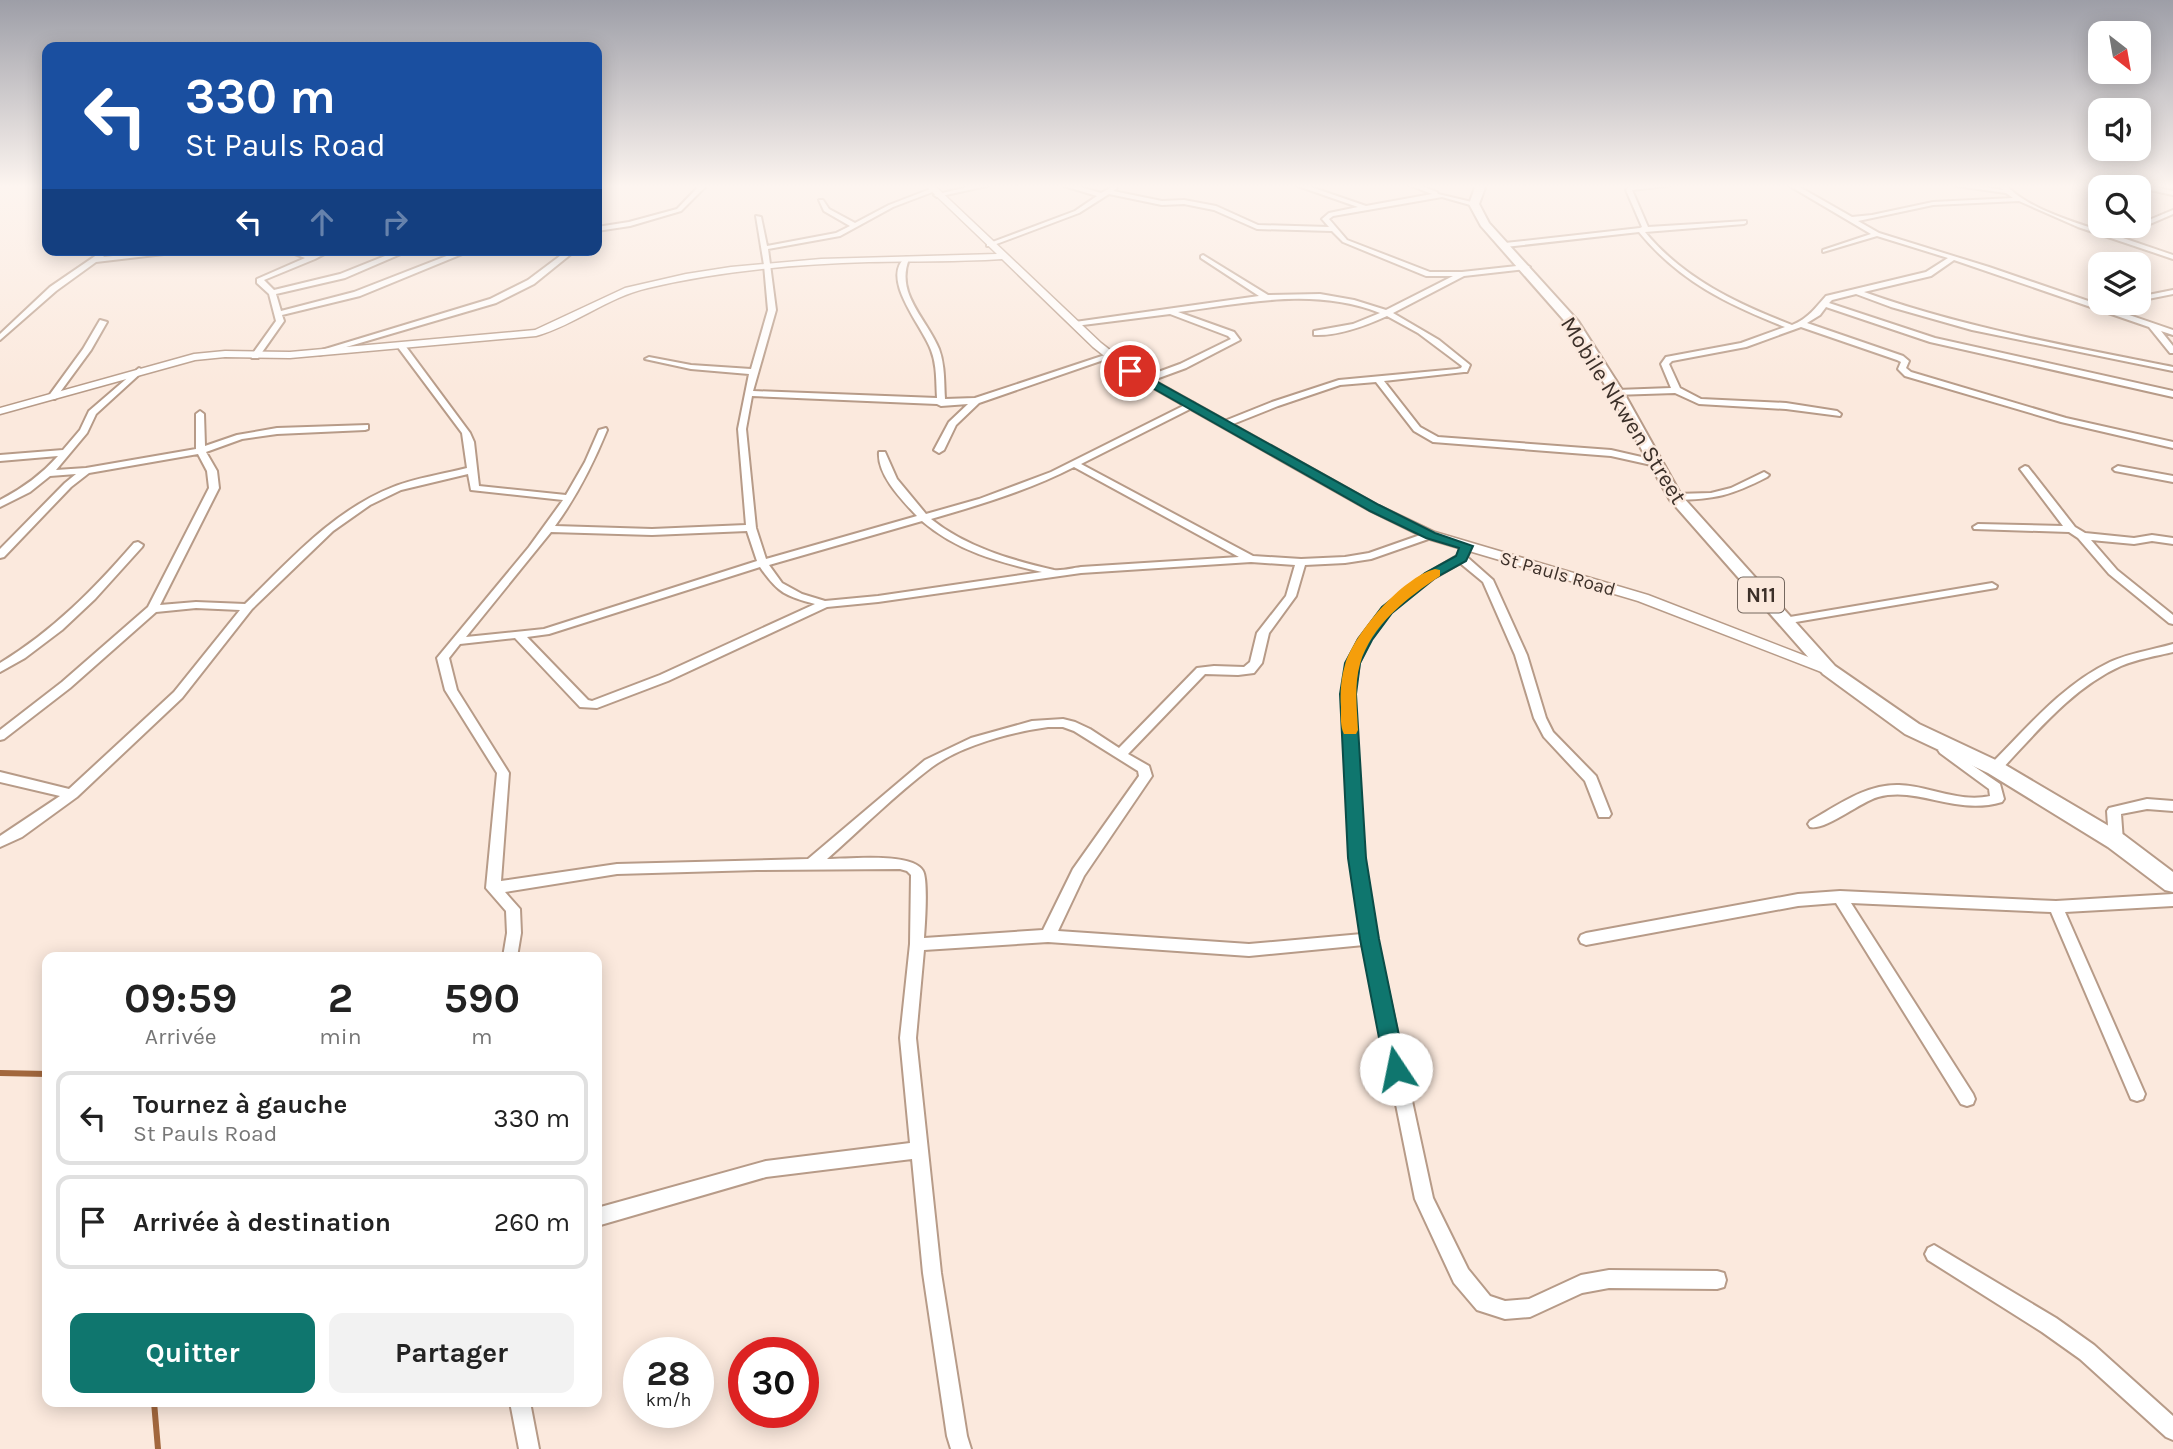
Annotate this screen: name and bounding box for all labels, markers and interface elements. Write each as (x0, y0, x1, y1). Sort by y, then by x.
north arrow (2088, 21, 2151, 84)
map controls (2088, 21, 2151, 315)
text: 330 m (185, 68, 336, 125)
icon: left (70, 70, 161, 161)
button: sound (2088, 98, 2151, 161)
text: St Pauls Road (185, 127, 386, 164)
button: search (2088, 175, 2151, 238)
icon: left (230, 203, 268, 241)
icon: ahead (303, 203, 341, 241)
icon: right (376, 203, 414, 241)
button: layers (2088, 252, 2151, 315)
street label: Mobile Nkwen Street (1555, 312, 1692, 509)
pin (1100, 341, 1160, 401)
icon: arrive (1111, 352, 1149, 390)
street label: St Pauls Road (1497, 547, 1618, 601)
road number: N11 (1738, 578, 1784, 612)
text: 09:59 (124, 973, 237, 1023)
text: 2 (328, 973, 353, 1023)
text: 590 (443, 973, 520, 1023)
text: Arrivée (145, 1023, 217, 1050)
text: min (319, 1023, 362, 1050)
text: m (471, 1023, 493, 1050)
position arrow (1359, 1032, 1433, 1106)
text: Tournez à gauche (133, 1089, 347, 1120)
icon: left (74, 1099, 112, 1137)
text: 330 m (493, 1103, 570, 1134)
text: St Pauls Road (133, 1120, 277, 1147)
icon: arrive (74, 1203, 112, 1241)
text: Arrivée à destination (133, 1207, 391, 1238)
text: 260 m (494, 1207, 570, 1238)
button: Quitter (70, 1313, 315, 1393)
button: Partager (329, 1313, 574, 1393)
speed limit sign: 30 (728, 1337, 819, 1428)
text: 28 (647, 1353, 690, 1394)
text: km/h (646, 1389, 691, 1411)

